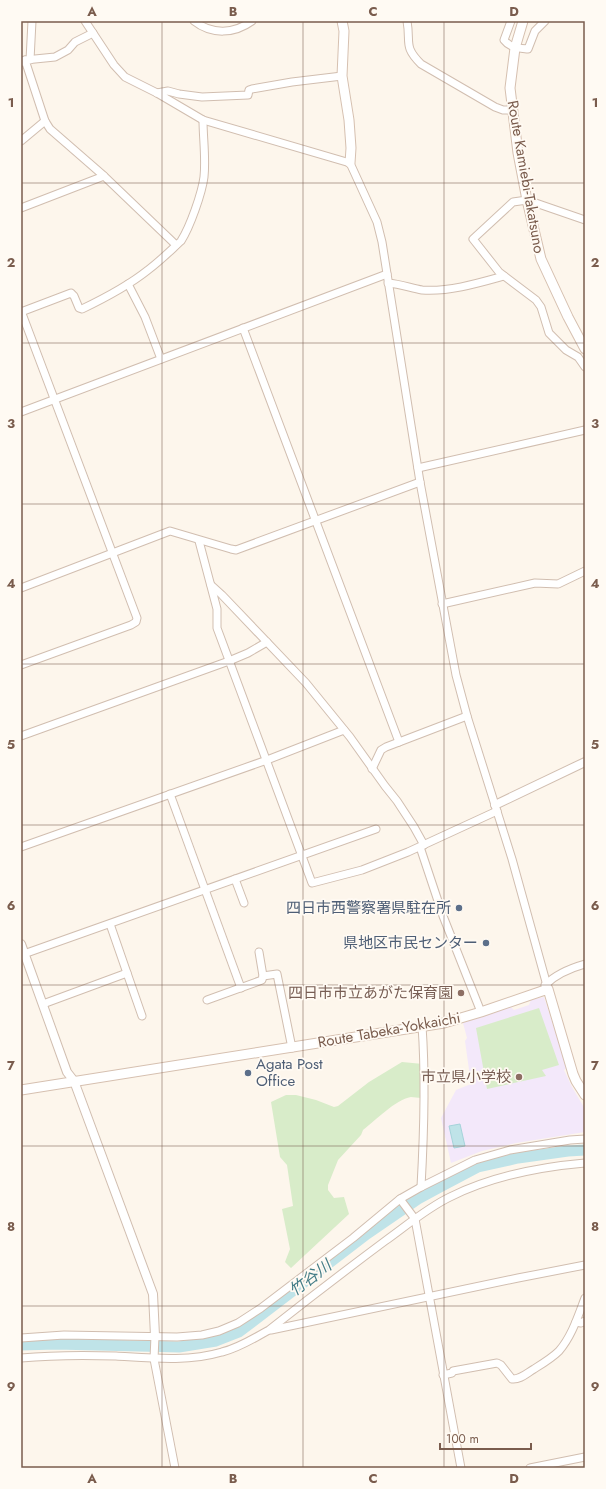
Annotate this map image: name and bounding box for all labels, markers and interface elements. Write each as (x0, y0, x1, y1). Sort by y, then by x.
text: A (86, 2, 97, 21)
text: B (229, 2, 238, 21)
text: C (368, 2, 378, 21)
text: D (509, 2, 519, 21)
text: 1 (8, 93, 14, 112)
text: 1 (592, 93, 598, 112)
street label: Route Kamiebi-Takatsuno (502, 99, 550, 255)
text: 2 (7, 253, 15, 272)
text: 2 (591, 253, 599, 272)
text: 3 (7, 414, 15, 433)
text: 3 (591, 414, 599, 433)
text: 4 (6, 574, 16, 593)
text: 4 (590, 574, 600, 593)
text: 5 (7, 735, 15, 754)
text: 5 (591, 735, 599, 754)
text: 6 (7, 896, 16, 915)
text: 6 (591, 896, 600, 915)
place label: 四日市西警察署県駐在所 (286, 897, 451, 919)
marker: 四日市西警察署県駐在所 (454, 903, 464, 913)
place label: 県地区市民センター (343, 932, 478, 954)
marker: 県地区市民センター (481, 938, 491, 948)
place label: 四日市市立あがた保育園 (288, 982, 453, 1004)
marker: 四日市市立あがた保育園 (456, 988, 466, 998)
street label: Route Tabeka-Yokkaichi (316, 1007, 462, 1053)
place label: Agata Post Office (256, 1053, 323, 1092)
text: 7 (7, 1056, 15, 1075)
text: 7 (591, 1056, 599, 1075)
place label: 市立県小学校 (421, 1066, 511, 1088)
marker: Agata Post Office (243, 1068, 253, 1078)
marker: 市立県小学校 (514, 1072, 524, 1082)
text: 8 (7, 1217, 15, 1236)
text: 8 (591, 1217, 599, 1236)
water label: 竹谷川 (284, 1253, 338, 1302)
text: 9 (7, 1377, 16, 1396)
text: 9 (591, 1377, 600, 1396)
scale bar (440, 1425, 531, 1451)
text: 100 m (446, 1430, 479, 1448)
text: A (86, 1469, 97, 1488)
text: B (229, 1469, 238, 1488)
text: C (368, 1469, 378, 1488)
text: D (509, 1469, 519, 1488)

